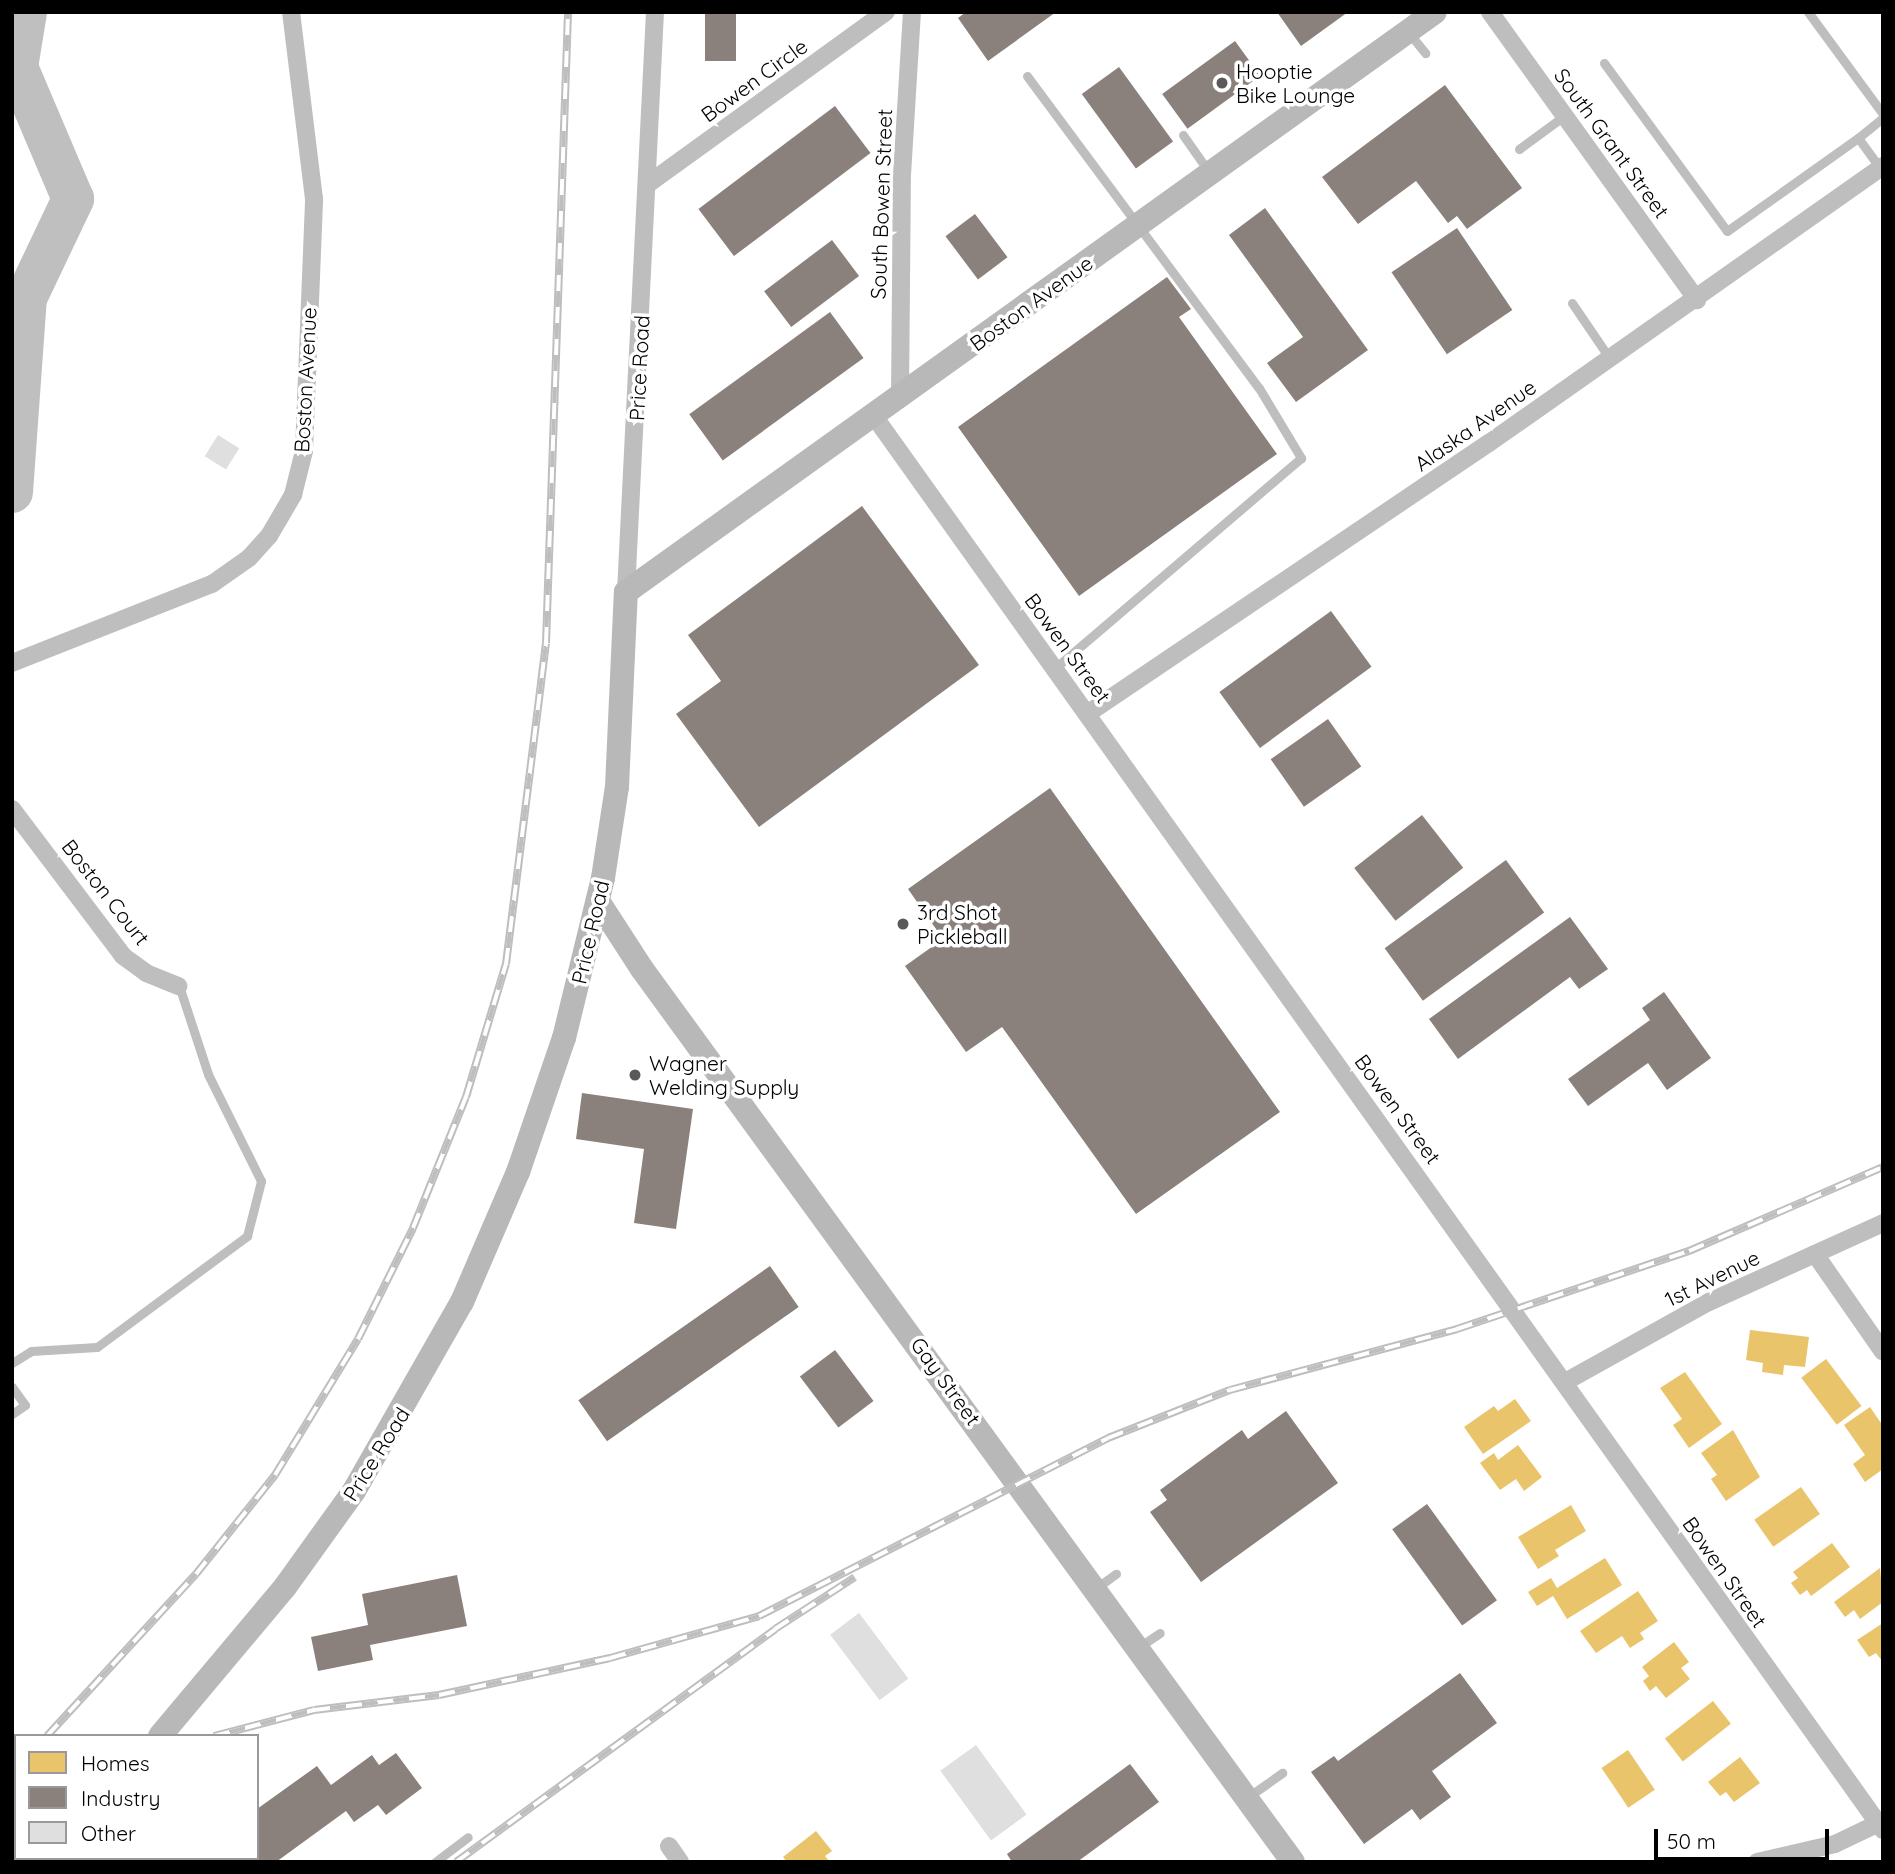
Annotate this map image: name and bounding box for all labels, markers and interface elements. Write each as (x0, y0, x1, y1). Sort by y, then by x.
street label: Bowen Circle (696, 33, 812, 127)
place label: Hooptie Bike Lounge (1236, 58, 1355, 108)
street label: South Grant Street (1549, 63, 1675, 223)
marker: Hooptie Bike Lounge (1214, 75, 1230, 91)
street label: South Bowen Street (865, 108, 897, 300)
street label: Boston Avenue (965, 250, 1097, 356)
street label: Boston Avenue (289, 307, 321, 453)
street label: Price Road (624, 315, 654, 421)
street label: Alaska Avenue (1409, 374, 1541, 476)
street label: Bowen Street (1020, 588, 1116, 708)
street label: Boston Court (57, 834, 155, 950)
street label: Price Road (566, 878, 614, 986)
place label: 3rd Shot Pickleball (917, 899, 1008, 949)
marker: 3rd Shot Pickleball (895, 916, 911, 932)
street label: Bowen Street (1350, 1049, 1446, 1169)
place label: Wagner Welding Supply (649, 1050, 799, 1100)
marker: Wagner Welding Supply (627, 1067, 643, 1083)
street label: 1st Avenue (1661, 1244, 1763, 1312)
street label: Gay Street (906, 1332, 986, 1430)
street label: Price Road (337, 1403, 415, 1505)
street label: Bowen Street (1678, 1512, 1772, 1632)
legend (14, 1734, 259, 1860)
text: Homes (81, 1750, 150, 1776)
text: Industry (81, 1785, 160, 1811)
scale bar (1657, 1814, 1832, 1858)
text: Other (81, 1820, 136, 1846)
text: 50 m (1667, 1828, 1716, 1854)

